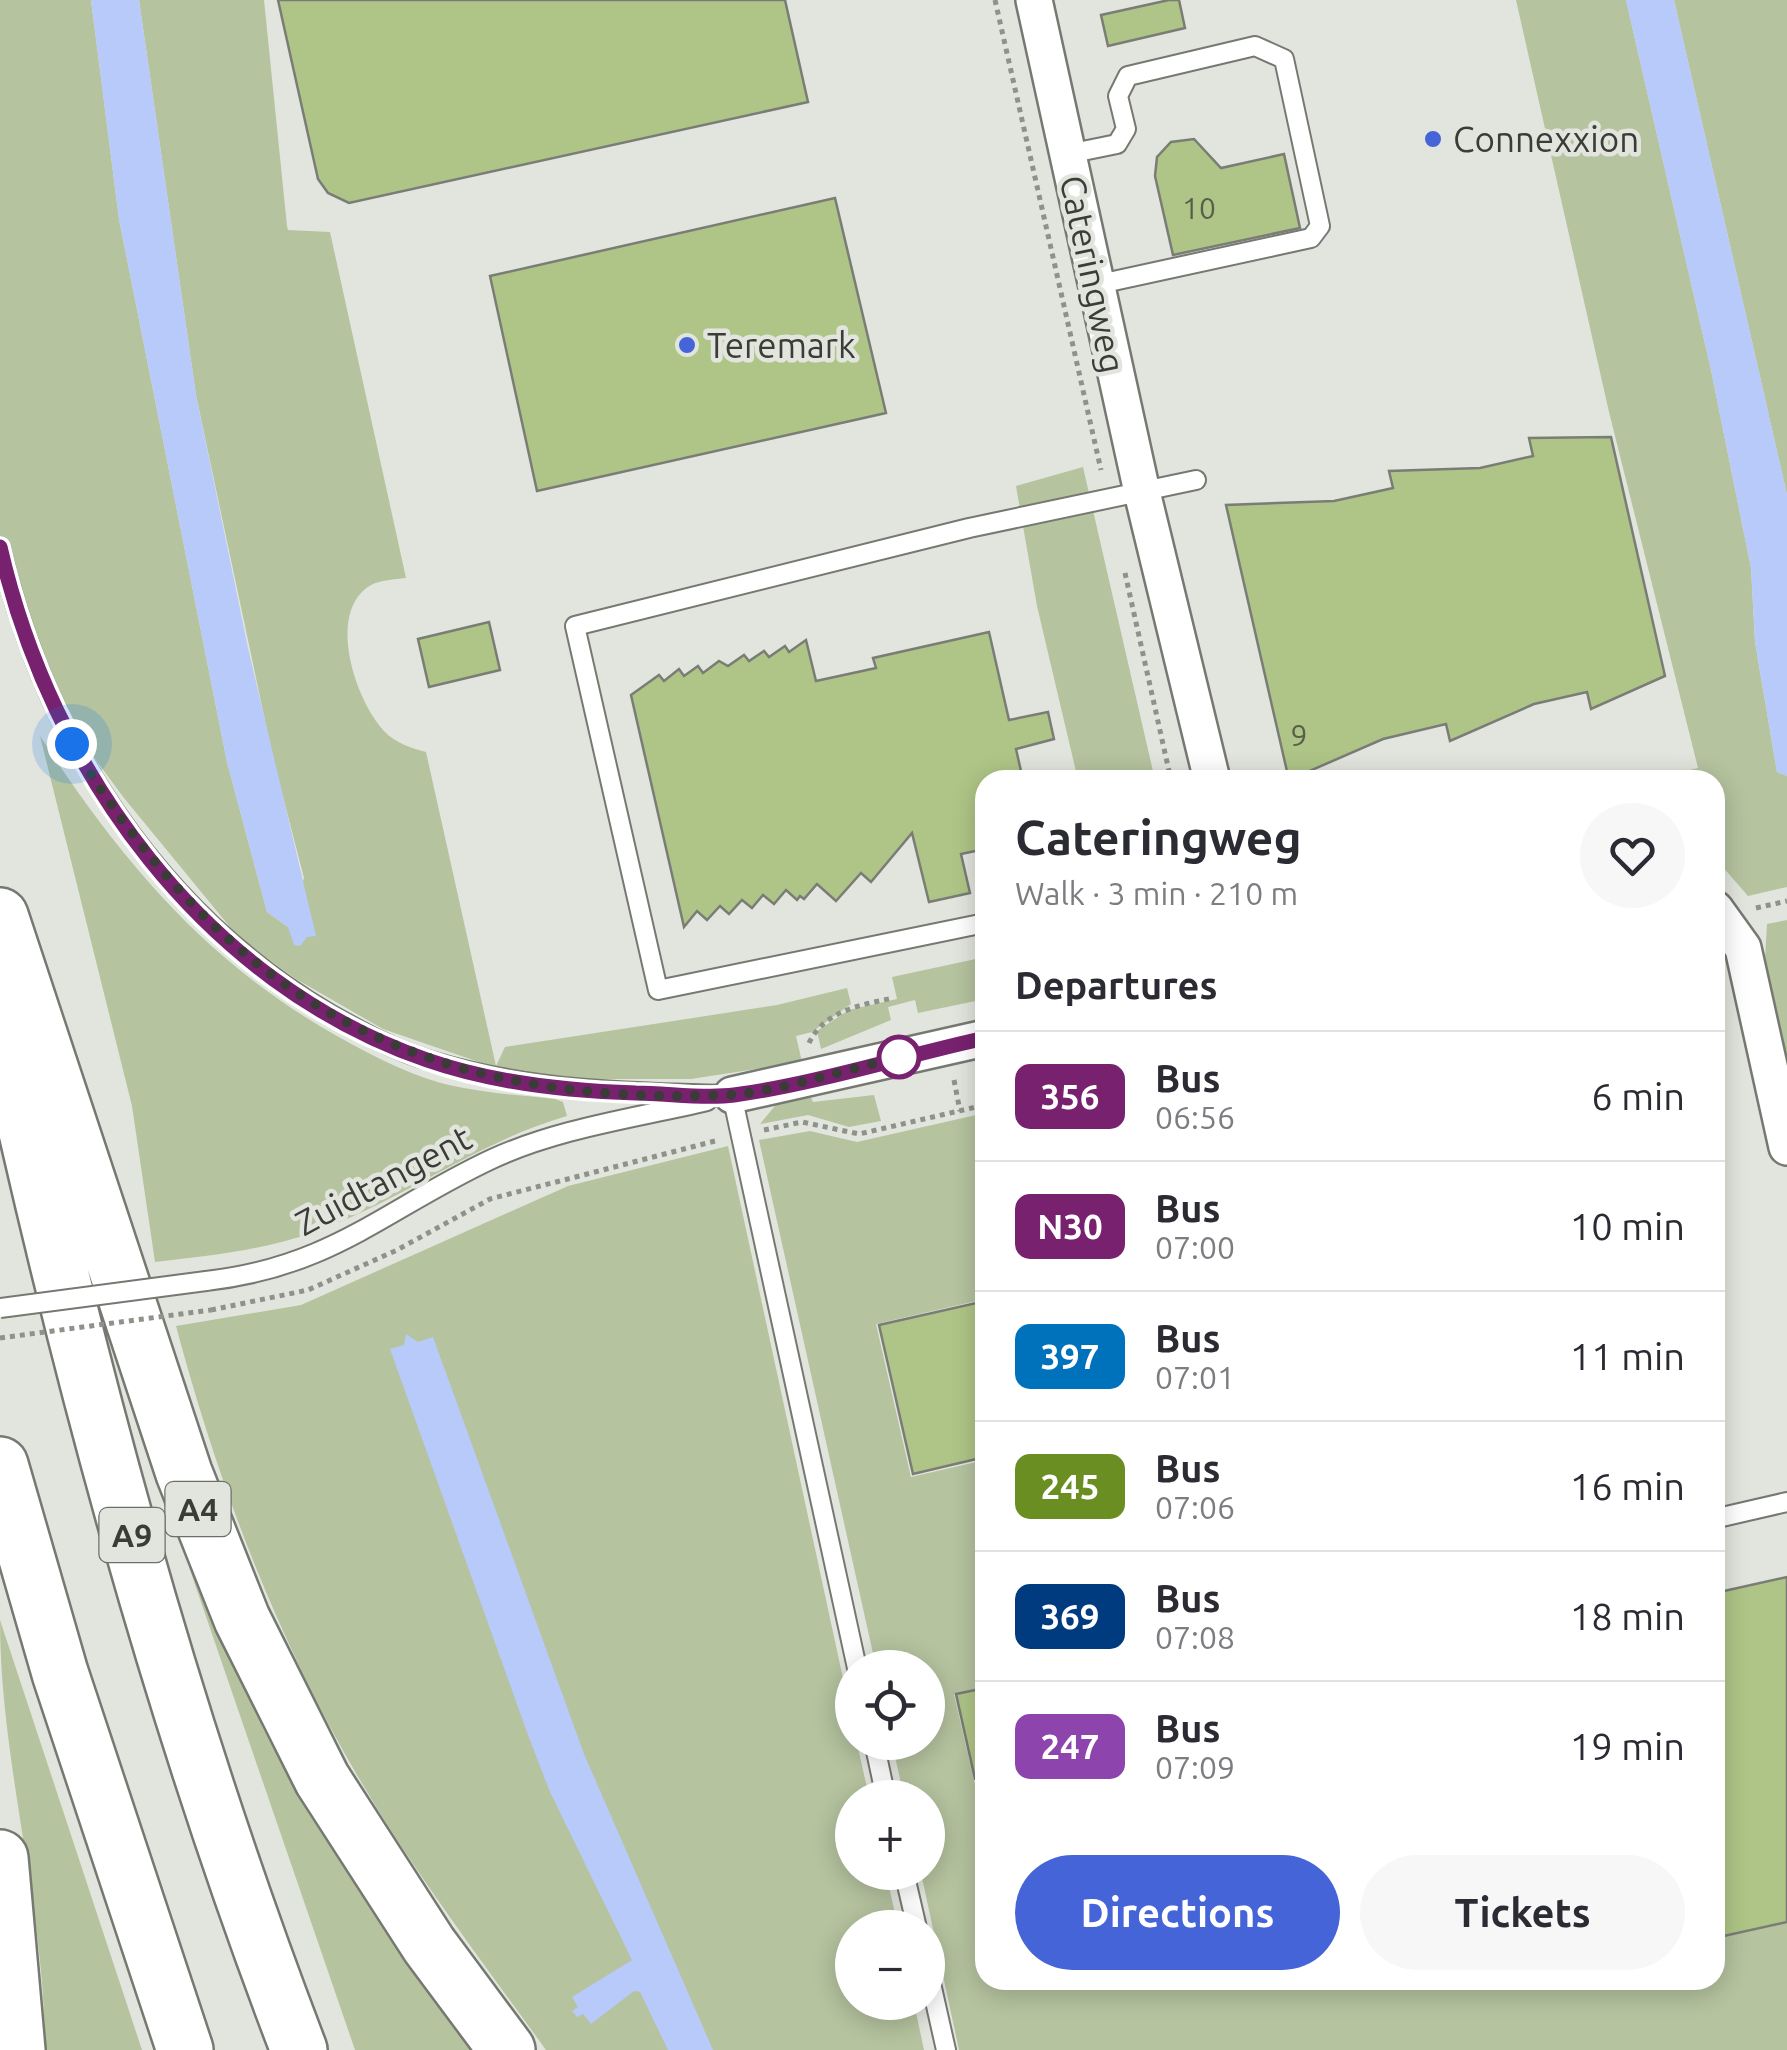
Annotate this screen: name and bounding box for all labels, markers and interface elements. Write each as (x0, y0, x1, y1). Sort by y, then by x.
place label: Connexxion (1453, 119, 1639, 159)
marker: Connexxion (1422, 128, 1444, 150)
street label: Cateringweg (1053, 172, 1133, 376)
house number: 10 (1182, 191, 1216, 225)
place label: Teremark (707, 325, 856, 365)
marker: Teremark (676, 334, 698, 356)
house number: 9 (1291, 718, 1307, 752)
your location (47, 719, 97, 769)
button: heart (1580, 803, 1685, 908)
text: Cateringweg (1015, 810, 1302, 864)
text: Walk · 3 min · 210 m (1015, 875, 1298, 911)
text: Departures (1015, 964, 1217, 1006)
unlabelled marker (878, 1036, 920, 1078)
text: Bus (1155, 1057, 1220, 1099)
text: 6 min (1591, 1075, 1685, 1117)
text: 356 (1040, 1076, 1100, 1116)
text: 06:56 (1155, 1099, 1235, 1135)
street label: Zuidtangent (288, 1117, 478, 1243)
text: Bus (1155, 1187, 1220, 1229)
text: 10 min (1570, 1205, 1685, 1247)
text: N30 (1037, 1206, 1103, 1246)
text: 07:00 (1155, 1229, 1235, 1265)
text: Bus (1155, 1317, 1220, 1359)
text: 11 min (1570, 1335, 1685, 1377)
text: 397 (1040, 1336, 1100, 1376)
text: 07:01 (1155, 1359, 1235, 1395)
text: Bus (1155, 1447, 1220, 1489)
text: 16 min (1570, 1465, 1685, 1507)
text: 245 (1040, 1466, 1100, 1506)
road number: A4 (166, 1482, 230, 1536)
text: 07:06 (1155, 1489, 1235, 1525)
road number: A9 (100, 1508, 164, 1562)
text: Bus (1155, 1577, 1220, 1619)
text: 18 min (1570, 1595, 1685, 1637)
text: 369 (1040, 1596, 1100, 1636)
text: 07:08 (1155, 1619, 1235, 1655)
map controls (835, 1650, 945, 2020)
button: locate (835, 1650, 945, 1760)
text: Bus (1155, 1707, 1220, 1749)
text: 19 min (1570, 1725, 1685, 1767)
text: 247 (1040, 1726, 1100, 1766)
text: 07:09 (1155, 1749, 1235, 1785)
button: + (835, 1780, 945, 1890)
button: Directions (1015, 1855, 1340, 1970)
button: Tickets (1360, 1855, 1685, 1970)
button: − (835, 1910, 945, 2020)

